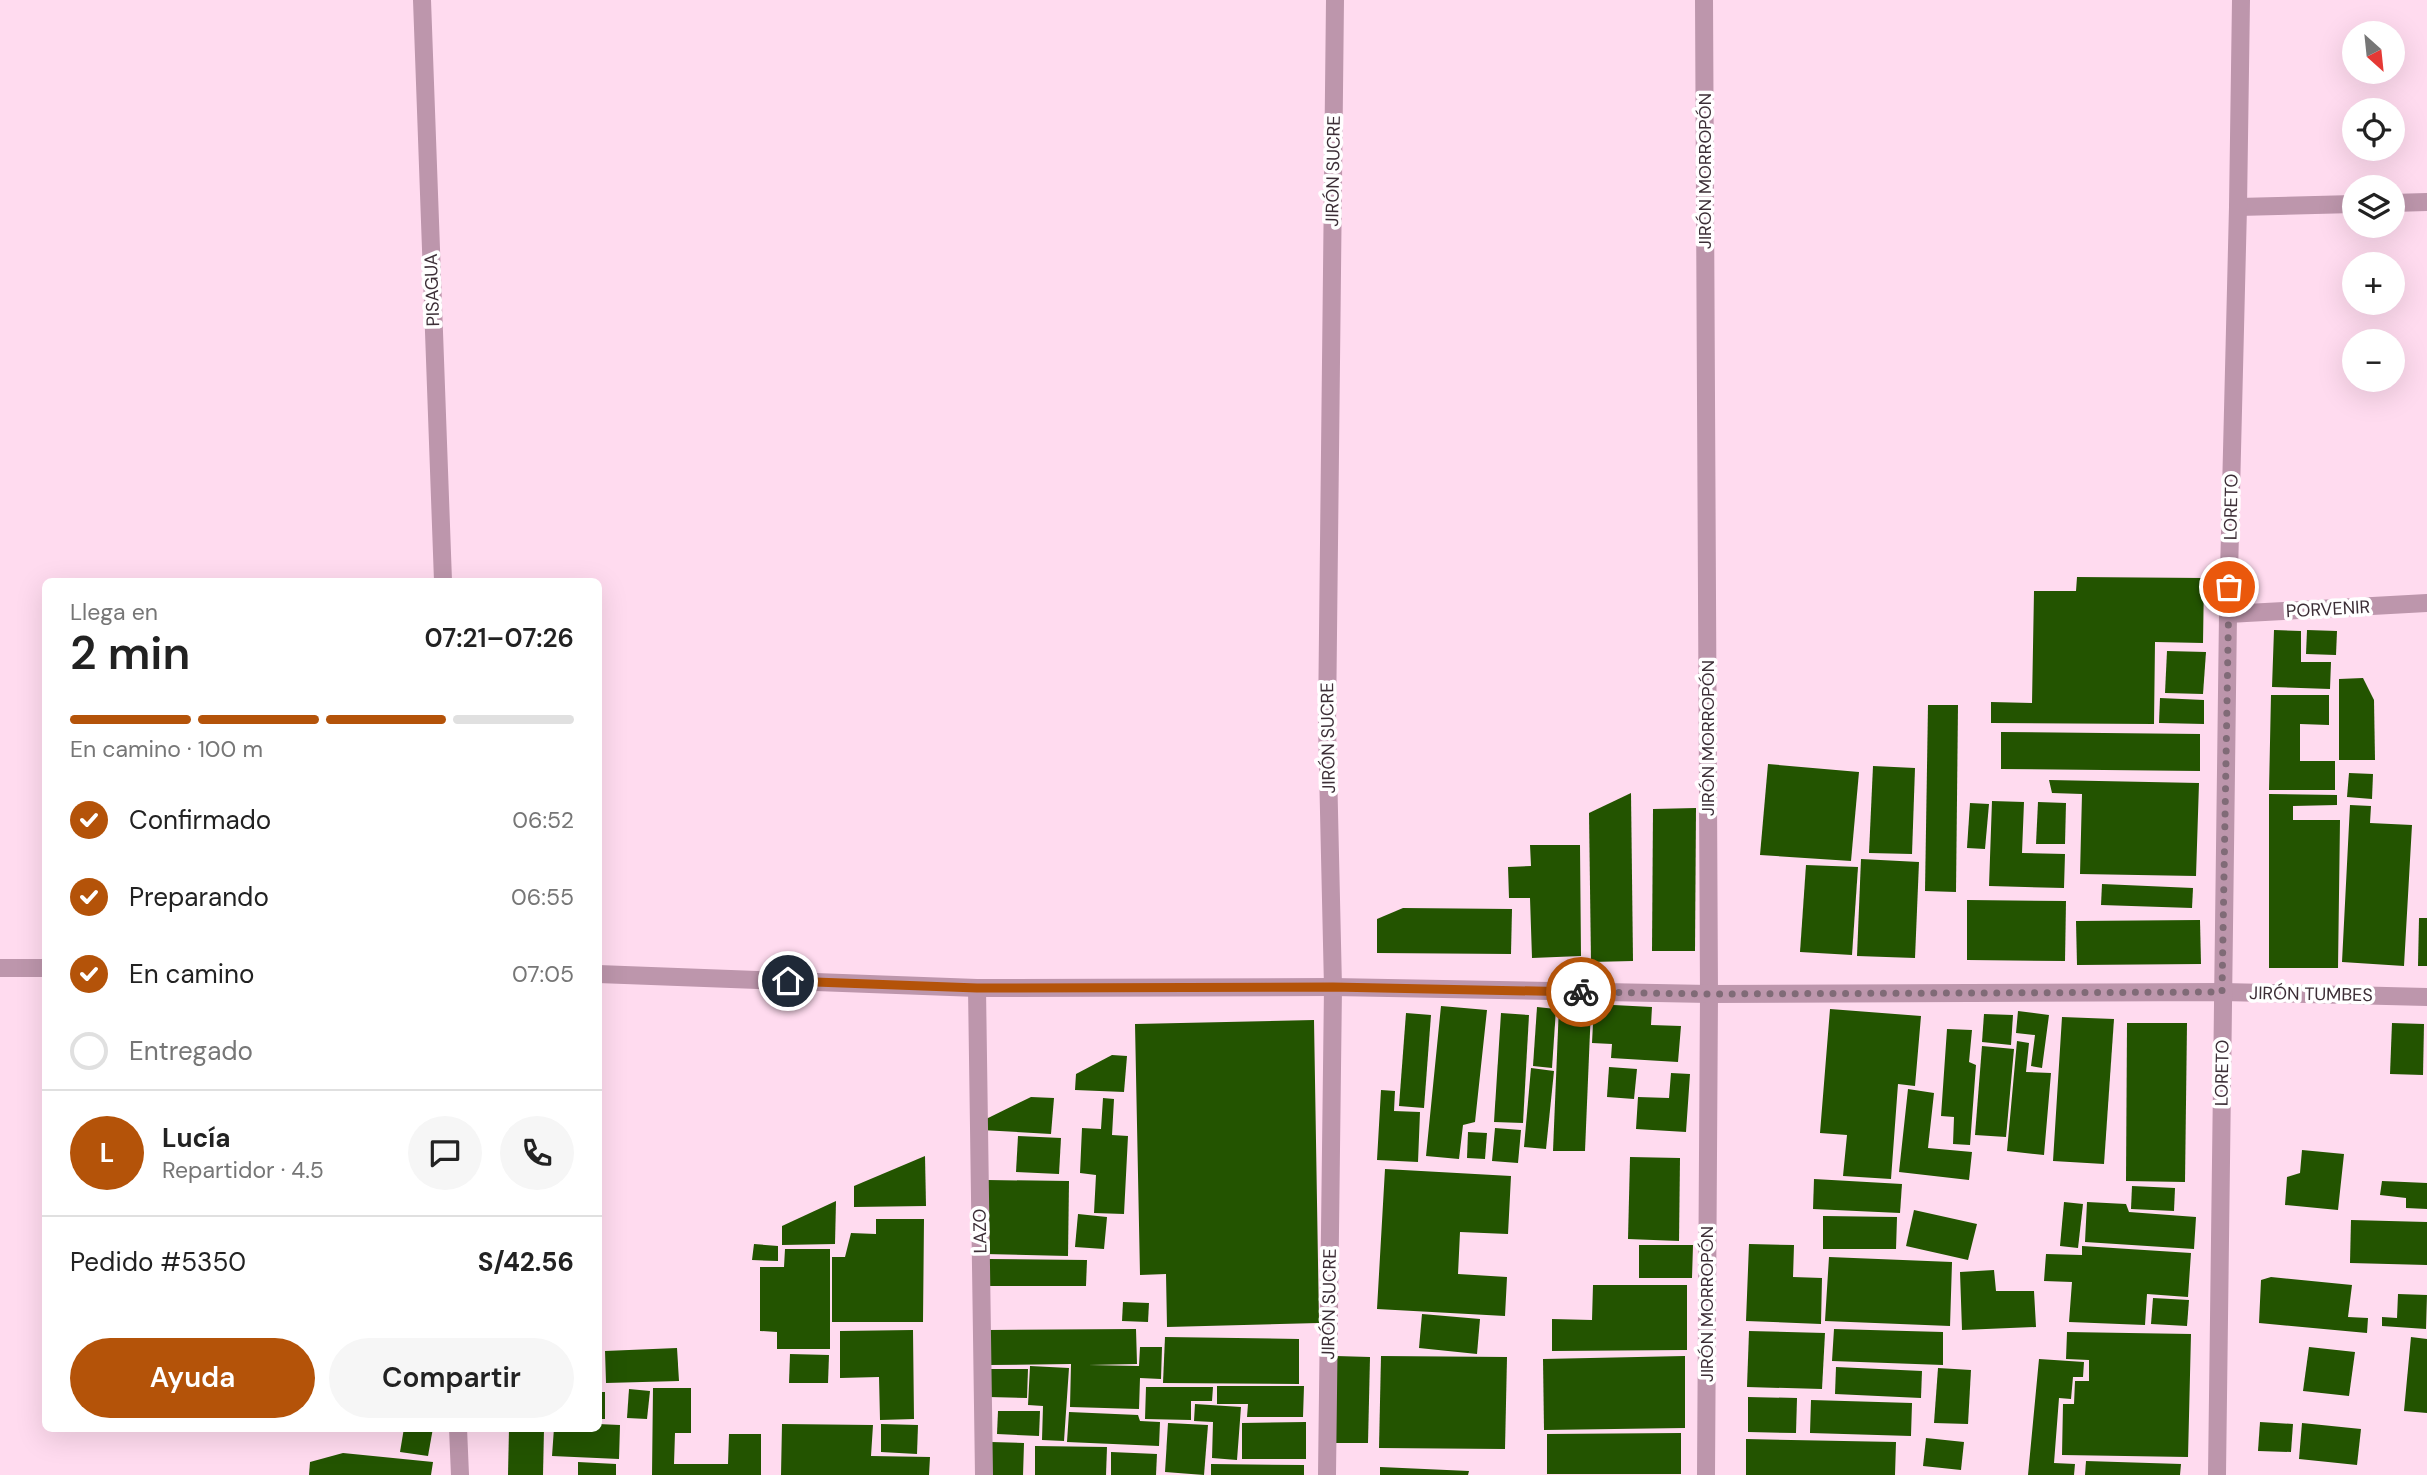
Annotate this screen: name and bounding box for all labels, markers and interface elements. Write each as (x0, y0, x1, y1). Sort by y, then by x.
north arrow (2342, 21, 2404, 84)
map controls (2342, 21, 2405, 392)
street label: JIRÓN MORROPÓN (1693, 93, 1717, 249)
button: locate (2342, 98, 2405, 161)
street label: JIRÓN SUCRE (1320, 115, 1346, 227)
button: layers (2342, 175, 2405, 238)
button: + (2342, 252, 2405, 315)
street label: PISAGUA (419, 253, 445, 327)
button: − (2342, 329, 2405, 392)
street label: LORETO (2218, 473, 2244, 540)
pin (2199, 557, 2259, 617)
icon: bag (2210, 568, 2248, 606)
street label: PORVENIR (2285, 595, 2371, 623)
text: Llega en (70, 597, 158, 627)
text: 07:21–07:26 (424, 621, 574, 655)
text: 2 min (70, 623, 190, 683)
street label: JIRÓN MORROPÓN (1696, 660, 1720, 816)
street label: JIRÓN SUCRE (1315, 682, 1341, 794)
text: En camino · 100 m (70, 734, 263, 764)
icon: check (70, 801, 108, 839)
text: Confirmado (129, 803, 271, 837)
text: 06:52 (512, 805, 574, 835)
icon: check (70, 878, 108, 916)
text: Preparando (129, 880, 269, 914)
text: 06:55 (511, 882, 574, 912)
pin (758, 951, 818, 1011)
icon: check (70, 955, 108, 993)
text: En camino (129, 957, 254, 991)
courier (1546, 957, 1616, 1027)
text: 07:05 (512, 959, 574, 989)
icon: home (769, 962, 807, 1000)
icon: bike (1562, 973, 1600, 1011)
street label: JIRÓN TUMBES (2249, 981, 2373, 1007)
text: Entregado (129, 1034, 253, 1068)
street label: LORETO (2209, 1039, 2235, 1106)
button: chat (408, 1116, 482, 1190)
button: phone (500, 1116, 574, 1190)
text: Lucía (162, 1121, 230, 1155)
text: L (100, 1136, 114, 1170)
text: Repartidor · 4.5 (162, 1155, 324, 1185)
street label: LAZO (968, 1208, 992, 1254)
street label: JIRÓN MORROPÓN (1695, 1226, 1719, 1382)
text: Pedido #5350 (70, 1245, 246, 1279)
text: S/42.56 (478, 1245, 574, 1279)
street label: JIRÓN SUCRE (1316, 1248, 1342, 1360)
button: Ayuda (70, 1338, 315, 1418)
button: Compartir (329, 1338, 574, 1418)

